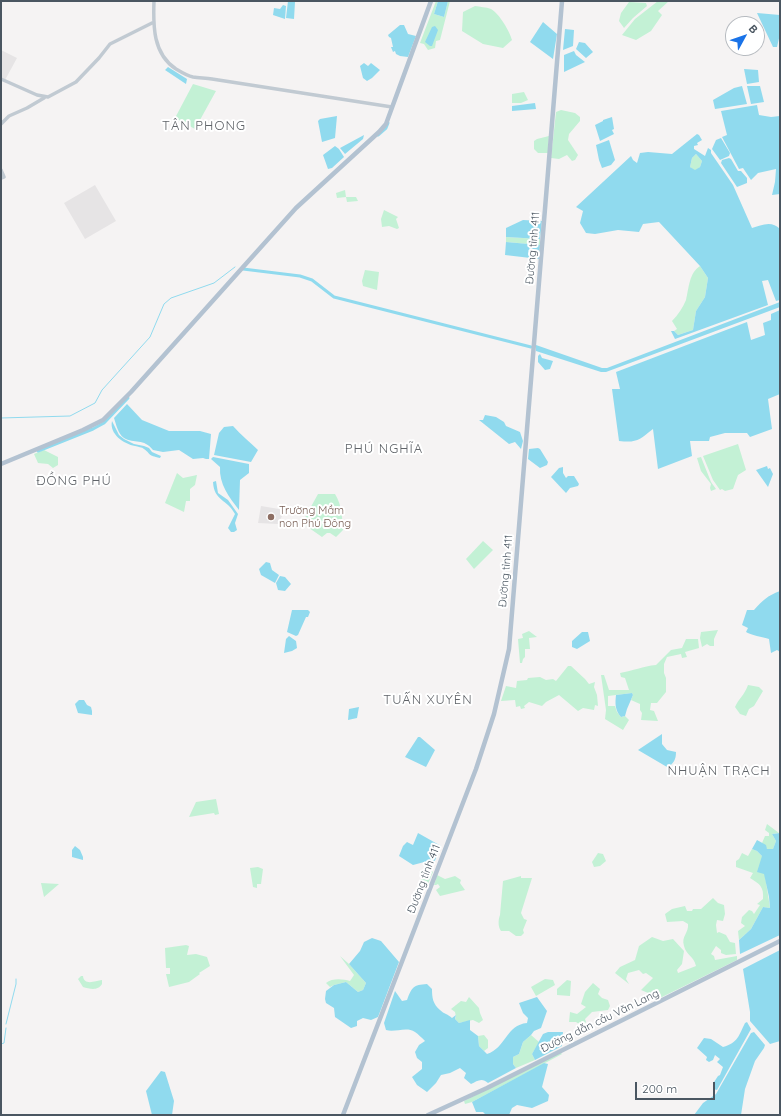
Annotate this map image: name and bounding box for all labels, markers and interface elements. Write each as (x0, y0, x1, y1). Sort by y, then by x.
north arrow (725, 16, 765, 56)
text: B (746, 22, 761, 36)
district label: TÂN PHONG (162, 118, 246, 134)
street label: Đường tỉnh 411 (523, 211, 543, 285)
district label: PHÚ NGHĨA (345, 441, 423, 457)
district label: ĐỒNG PHÚ (36, 473, 112, 489)
place label: Trường Mầm non Phú Đông (279, 504, 351, 530)
marker: Trường Mầm non Phú Đông (266, 512, 276, 522)
street label: Đường tỉnh 411 (496, 534, 516, 608)
district label: TUẤN XUYÊN (383, 692, 473, 708)
district label: NHUẬN TRẠCH (667, 763, 771, 779)
street label: Đường tỉnh 411 (405, 843, 443, 915)
street label: Đường dẫn cầu Văn Lang (539, 987, 661, 1055)
scale bar (637, 1074, 717, 1100)
text: 200 m (642, 1081, 677, 1096)

